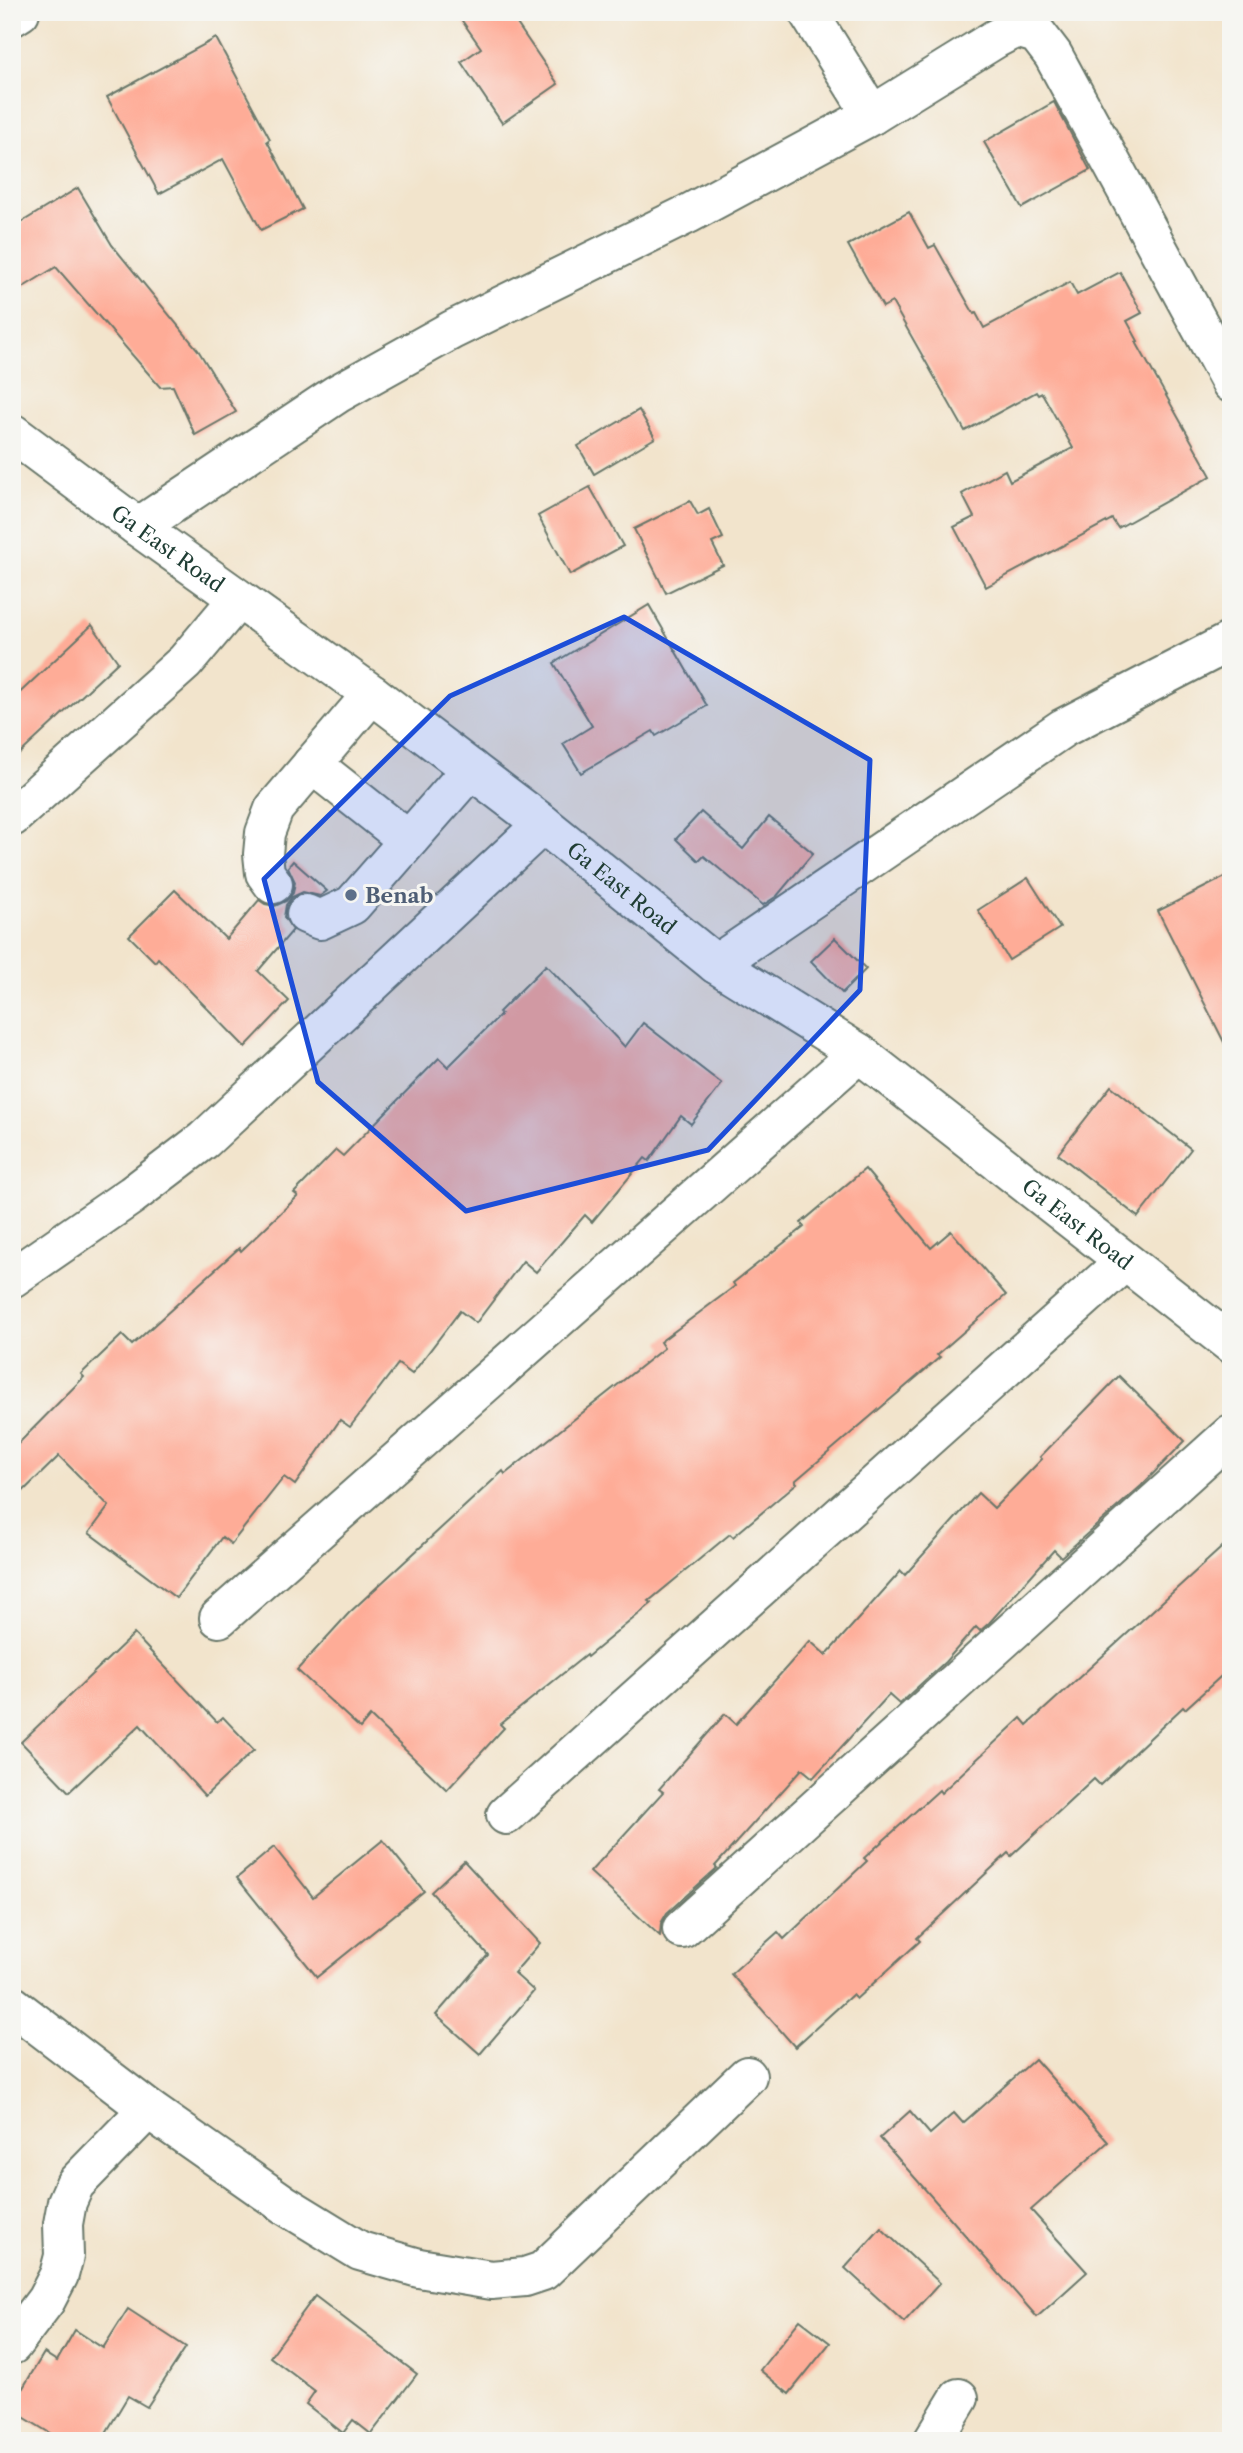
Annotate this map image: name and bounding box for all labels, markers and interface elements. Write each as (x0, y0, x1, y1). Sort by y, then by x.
street label: Ga East Road (107, 499, 229, 597)
street label: Ga East Road (562, 836, 682, 940)
place label: Benab (365, 883, 433, 908)
marker: Benab (343, 887, 359, 903)
street label: Ga East Road (1018, 1173, 1138, 1275)

